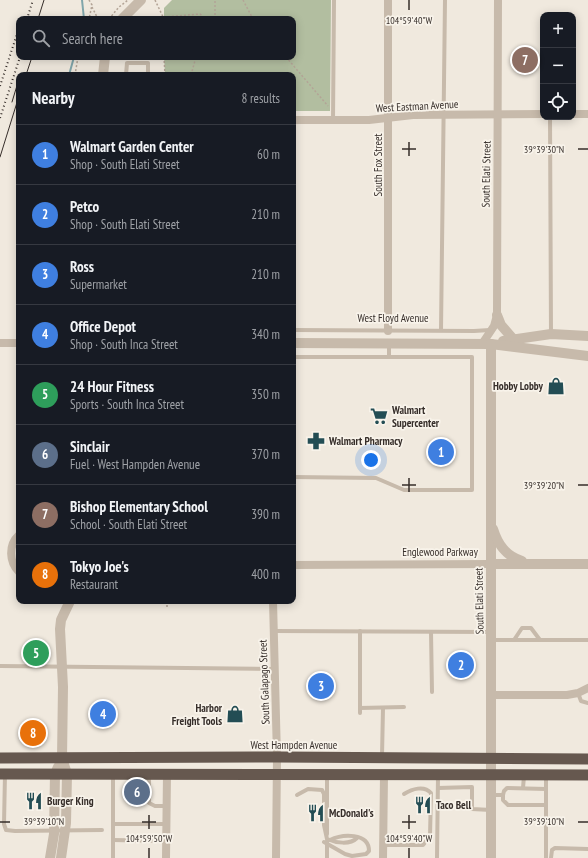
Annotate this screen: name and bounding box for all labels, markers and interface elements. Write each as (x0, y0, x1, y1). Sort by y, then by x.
map controls (540, 12, 576, 120)
button: + (540, 12, 576, 48)
text: 104°59'40"W (386, 14, 433, 27)
search box (16, 16, 296, 60)
icon: search (30, 27, 52, 49)
text: Search here (62, 29, 123, 48)
pin: 7 (512, 45, 538, 75)
button: − (540, 48, 576, 84)
button: locate (540, 84, 576, 120)
text: Nearby (32, 87, 75, 109)
text: 8 results (241, 90, 280, 107)
street label: West Eastman Avenue (375, 97, 459, 115)
street label: South Fox Street (371, 134, 385, 196)
text: Walmart Garden Center (70, 137, 194, 156)
street label: South Elati Street (478, 141, 494, 207)
text: 39°39'30"N (524, 143, 564, 156)
text: 1 (42, 146, 48, 163)
text: 60 m (257, 146, 280, 163)
text: Shop · South Elati Street (70, 156, 180, 173)
text: Petco (70, 197, 99, 216)
text: 2 (42, 206, 48, 223)
text: 210 m (251, 206, 280, 223)
text: Shop · South Elati Street (70, 216, 180, 233)
text: Ross (70, 257, 94, 276)
text: 3 (42, 266, 48, 283)
text: 210 m (251, 266, 280, 283)
text: Supermarket (70, 276, 127, 293)
street label: West Floyd Avenue (357, 311, 429, 325)
text: Office Depot (70, 317, 136, 336)
text: 4 (42, 326, 48, 343)
text: 340 m (251, 326, 280, 343)
text: Shop · South Inca Street (70, 336, 178, 353)
shop icon: Hobby Lobby (546, 376, 566, 396)
text: 24 Hour Fitness (70, 377, 154, 396)
place label: Hobby Lobby (493, 379, 544, 393)
text: 5 (42, 386, 48, 403)
text: 350 m (251, 386, 280, 403)
text: Sports · South Inca Street (70, 396, 184, 413)
place label: Walmart Supercenter (391, 403, 440, 430)
supermarket icon: Walmart Supercenter (369, 406, 389, 426)
pharmacy icon: Walmart Pharmacy (306, 431, 326, 451)
place label: Walmart Pharmacy (328, 434, 403, 448)
text: Sinclair (70, 437, 110, 456)
pin: 1 (428, 437, 454, 467)
text: 6 (42, 446, 48, 463)
text: 370 m (251, 446, 280, 463)
your location (361, 450, 381, 470)
text: Fuel · West Hampden Avenue (70, 456, 200, 473)
text: 39°39'20"N (524, 479, 564, 492)
text: Bishop Elementary School (70, 497, 208, 516)
text: 7 (42, 506, 48, 523)
text: 390 m (251, 506, 280, 523)
text: School · South Elati Street (70, 516, 187, 533)
street label: Englewood Parkway (402, 545, 479, 559)
text: Tokyo Joe's (70, 557, 129, 576)
text: 8 (42, 566, 48, 583)
text: 400 m (251, 566, 280, 583)
street label: South Elati Street (471, 568, 487, 634)
text: Restaurant (70, 576, 118, 593)
pin: 5 (23, 638, 49, 668)
street label: South Galapago Street (256, 639, 272, 725)
pin: 2 (448, 650, 474, 680)
pin: 3 (308, 671, 334, 701)
pin: 4 (90, 699, 116, 729)
place label: Harbor Freight Tools (172, 701, 223, 728)
shop icon: Harbor Freight Tools (225, 704, 245, 724)
pin: 8 (20, 718, 46, 748)
street label: West Hampden Avenue (251, 738, 338, 752)
pin: 6 (124, 777, 150, 807)
restaurant icon: Burger King (24, 791, 44, 811)
place label: Burger King (47, 794, 94, 808)
restaurant icon: Taco Bell (413, 795, 433, 815)
place label: Taco Bell (436, 798, 471, 812)
restaurant icon: McDonald's (306, 803, 326, 823)
place label: McDonald's (329, 806, 374, 820)
text: 39°39'10"N (24, 815, 64, 828)
text: 39°39'10"N (524, 815, 564, 828)
text: 104°59'50"W (126, 832, 173, 845)
text: 104°59'40"W (386, 832, 433, 845)

